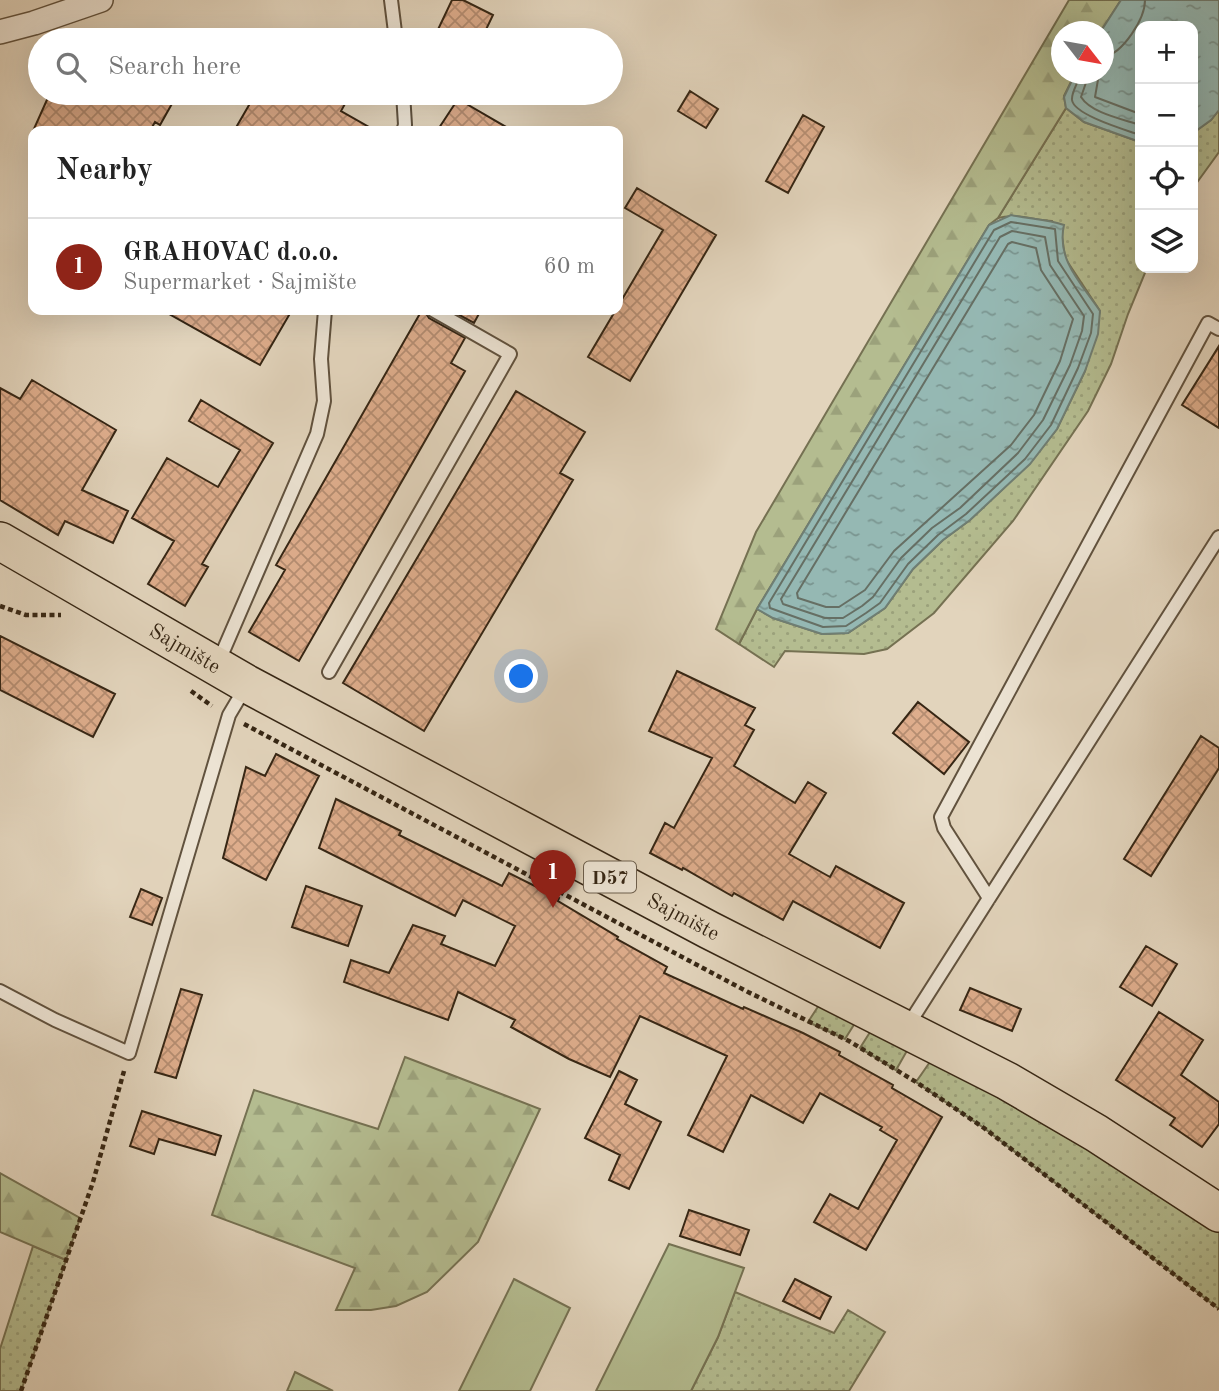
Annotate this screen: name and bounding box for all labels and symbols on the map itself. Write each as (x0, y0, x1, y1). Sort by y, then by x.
north arrow (1051, 21, 1114, 84)
street label: Sajmište (145, 621, 224, 678)
your location (504, 659, 538, 693)
pin: 1 (530, 850, 576, 908)
road number: D57 (584, 862, 636, 892)
street label: Sajmište (643, 890, 722, 945)

